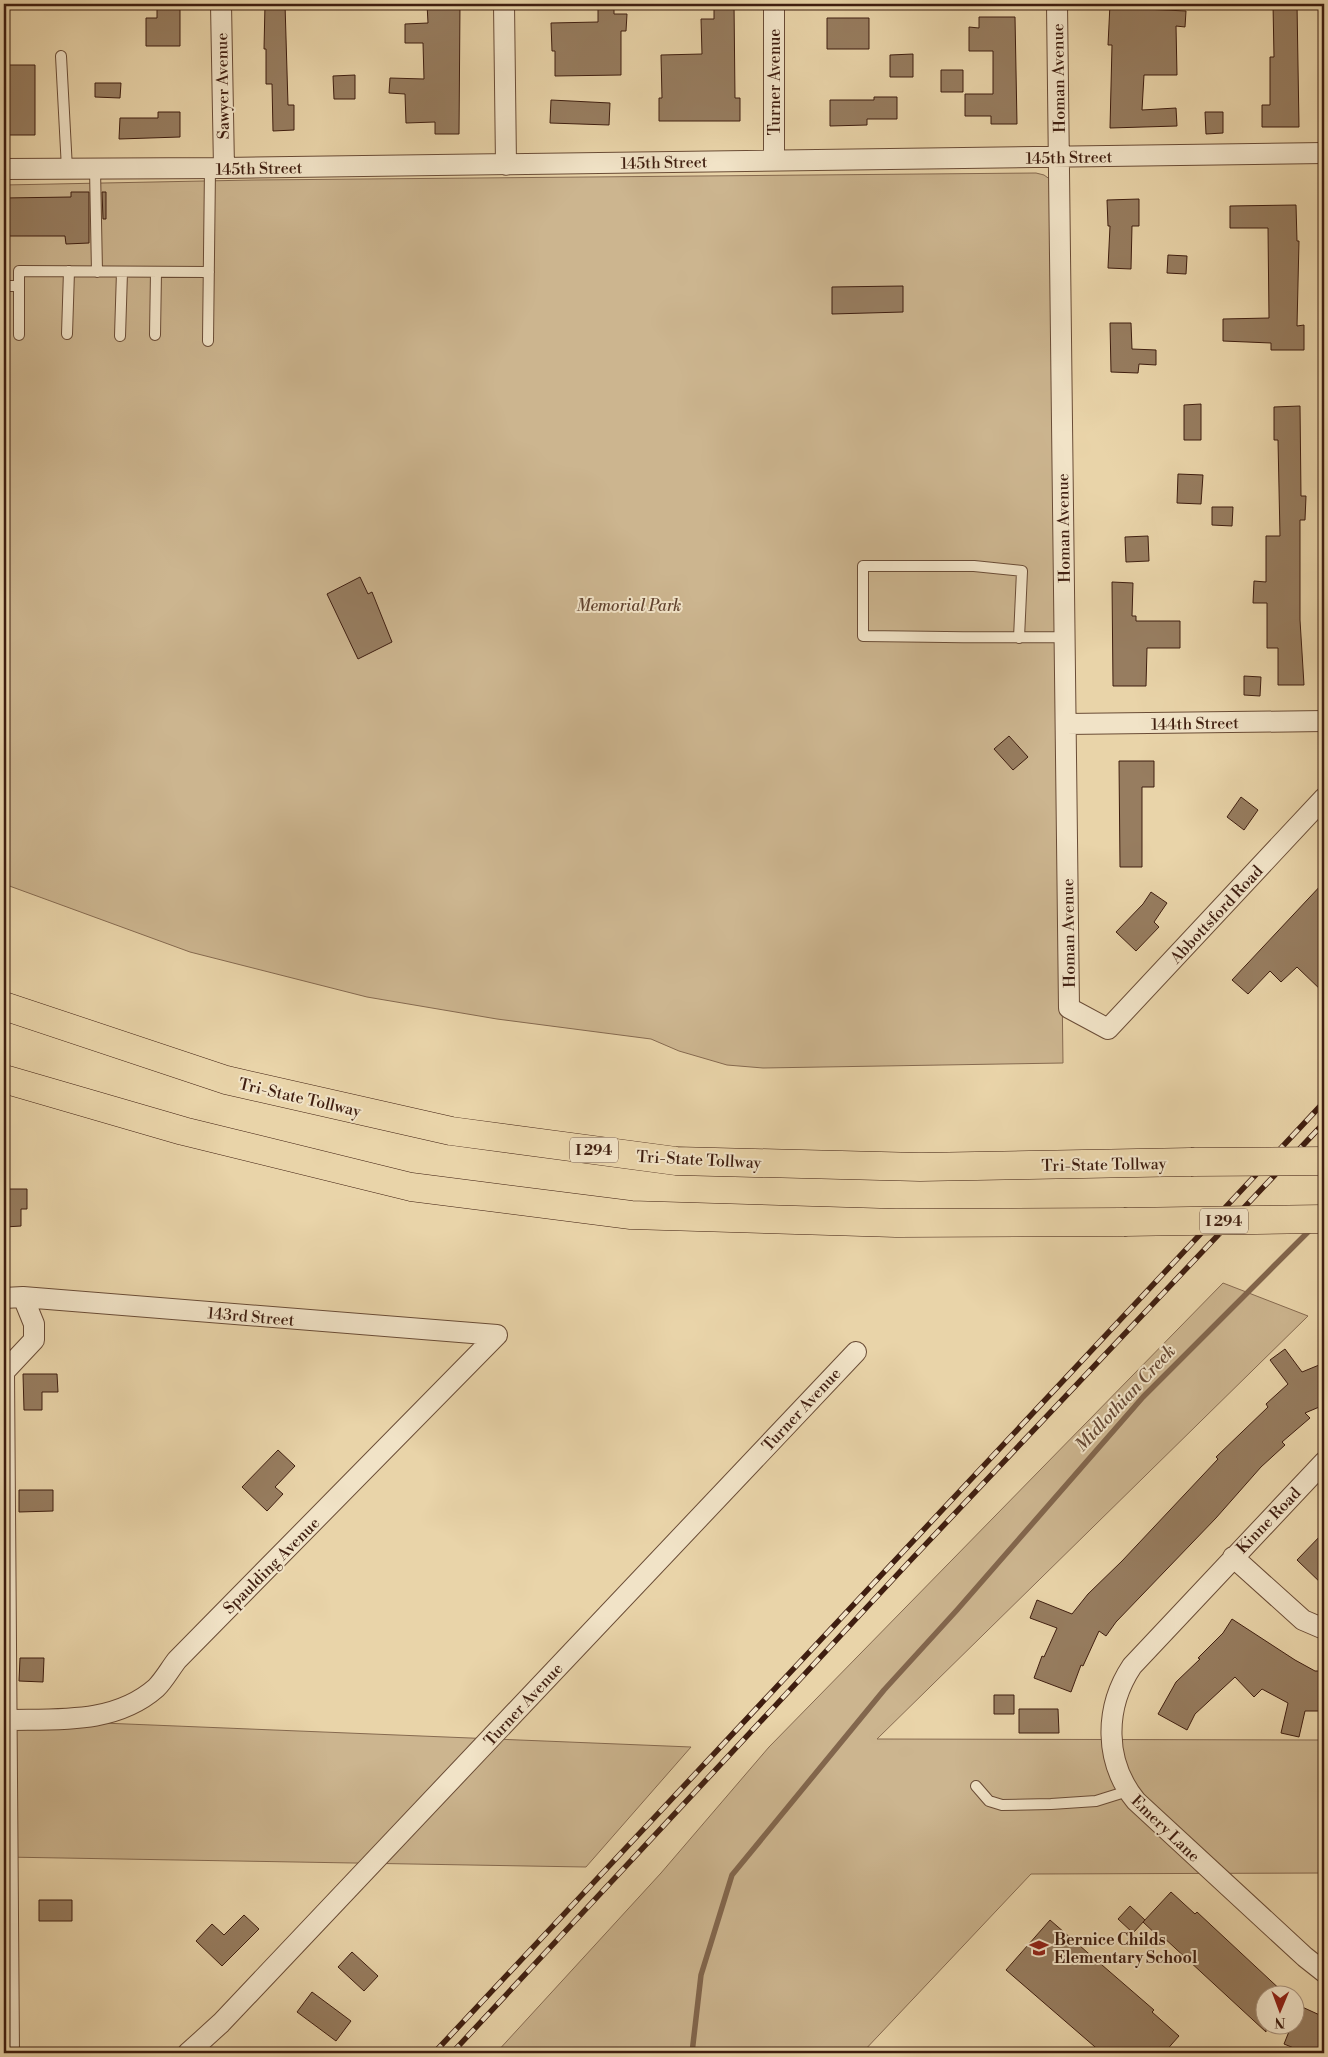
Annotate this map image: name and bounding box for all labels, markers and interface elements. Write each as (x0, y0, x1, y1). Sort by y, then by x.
street label: Homan Avenue (1048, 23, 1070, 133)
street label: Turner Avenue (765, 29, 785, 135)
street label: Sawyer Avenue (212, 32, 234, 140)
street label: 145th Street (1025, 147, 1113, 169)
street label: 145th Street (620, 152, 708, 174)
street label: 145th Street (215, 158, 303, 180)
street label: Homan Avenue (1053, 473, 1075, 583)
park label: Memorial Park (576, 596, 682, 616)
street label: 144th Street (1151, 713, 1239, 735)
street label: Abbottsford Road (1165, 861, 1267, 969)
street label: Homan Avenue (1058, 878, 1080, 988)
street label: Tri-State Tollway (237, 1074, 363, 1122)
road number: I 294 (570, 1138, 618, 1162)
street label: Tri-State Tollway (636, 1147, 762, 1173)
street label: Tri-State Tollway (1041, 1154, 1167, 1176)
road number: I 294 (1200, 1208, 1248, 1234)
street label: 143rd Street (207, 1303, 296, 1331)
water label: Midlothian Creek (1070, 1340, 1181, 1457)
street label: Turner Avenue (758, 1364, 845, 1456)
street label: Kinne Road (1232, 1483, 1305, 1558)
street label: Spaulding Avenue (219, 1513, 324, 1618)
street label: Turner Avenue (480, 1659, 567, 1751)
street label: Emery Lane (1127, 1791, 1204, 1866)
place label: Bernice Childs Elementary School (1054, 1930, 1198, 1968)
school or university icon: Bernice Childs Elementary School (1028, 1937, 1050, 1959)
north arrow (1256, 1984, 1306, 2034)
text: N (1274, 2013, 1285, 2031)

